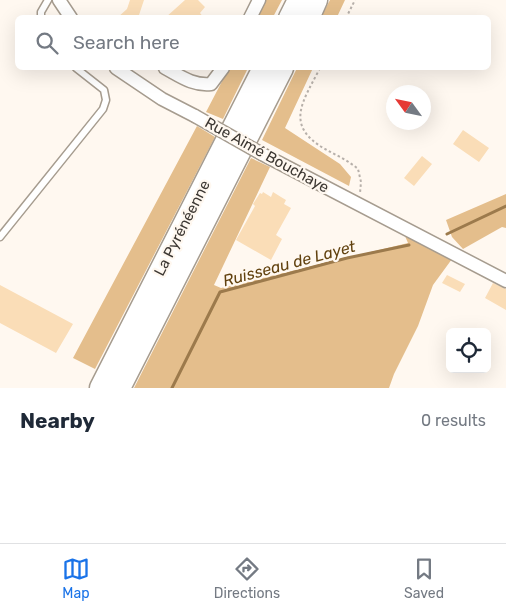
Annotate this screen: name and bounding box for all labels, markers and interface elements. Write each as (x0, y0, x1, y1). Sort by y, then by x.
search box (15, 15, 491, 70)
icon: search (33, 29, 61, 57)
text: Search here (73, 31, 180, 54)
north arrow (386, 85, 431, 130)
street label: Rue Aimé Bouchaye (202, 113, 332, 197)
street label: La Pyrénéenne (150, 177, 214, 279)
water label: Ruisseau de Layet (221, 236, 358, 290)
map controls (446, 328, 491, 373)
button: locate (446, 328, 491, 373)
text: Nearby (20, 408, 95, 433)
text: 0 results (421, 411, 486, 430)
tab: Map (62, 555, 90, 602)
tab: Directions (214, 555, 280, 602)
tab: Saved (404, 555, 444, 602)

